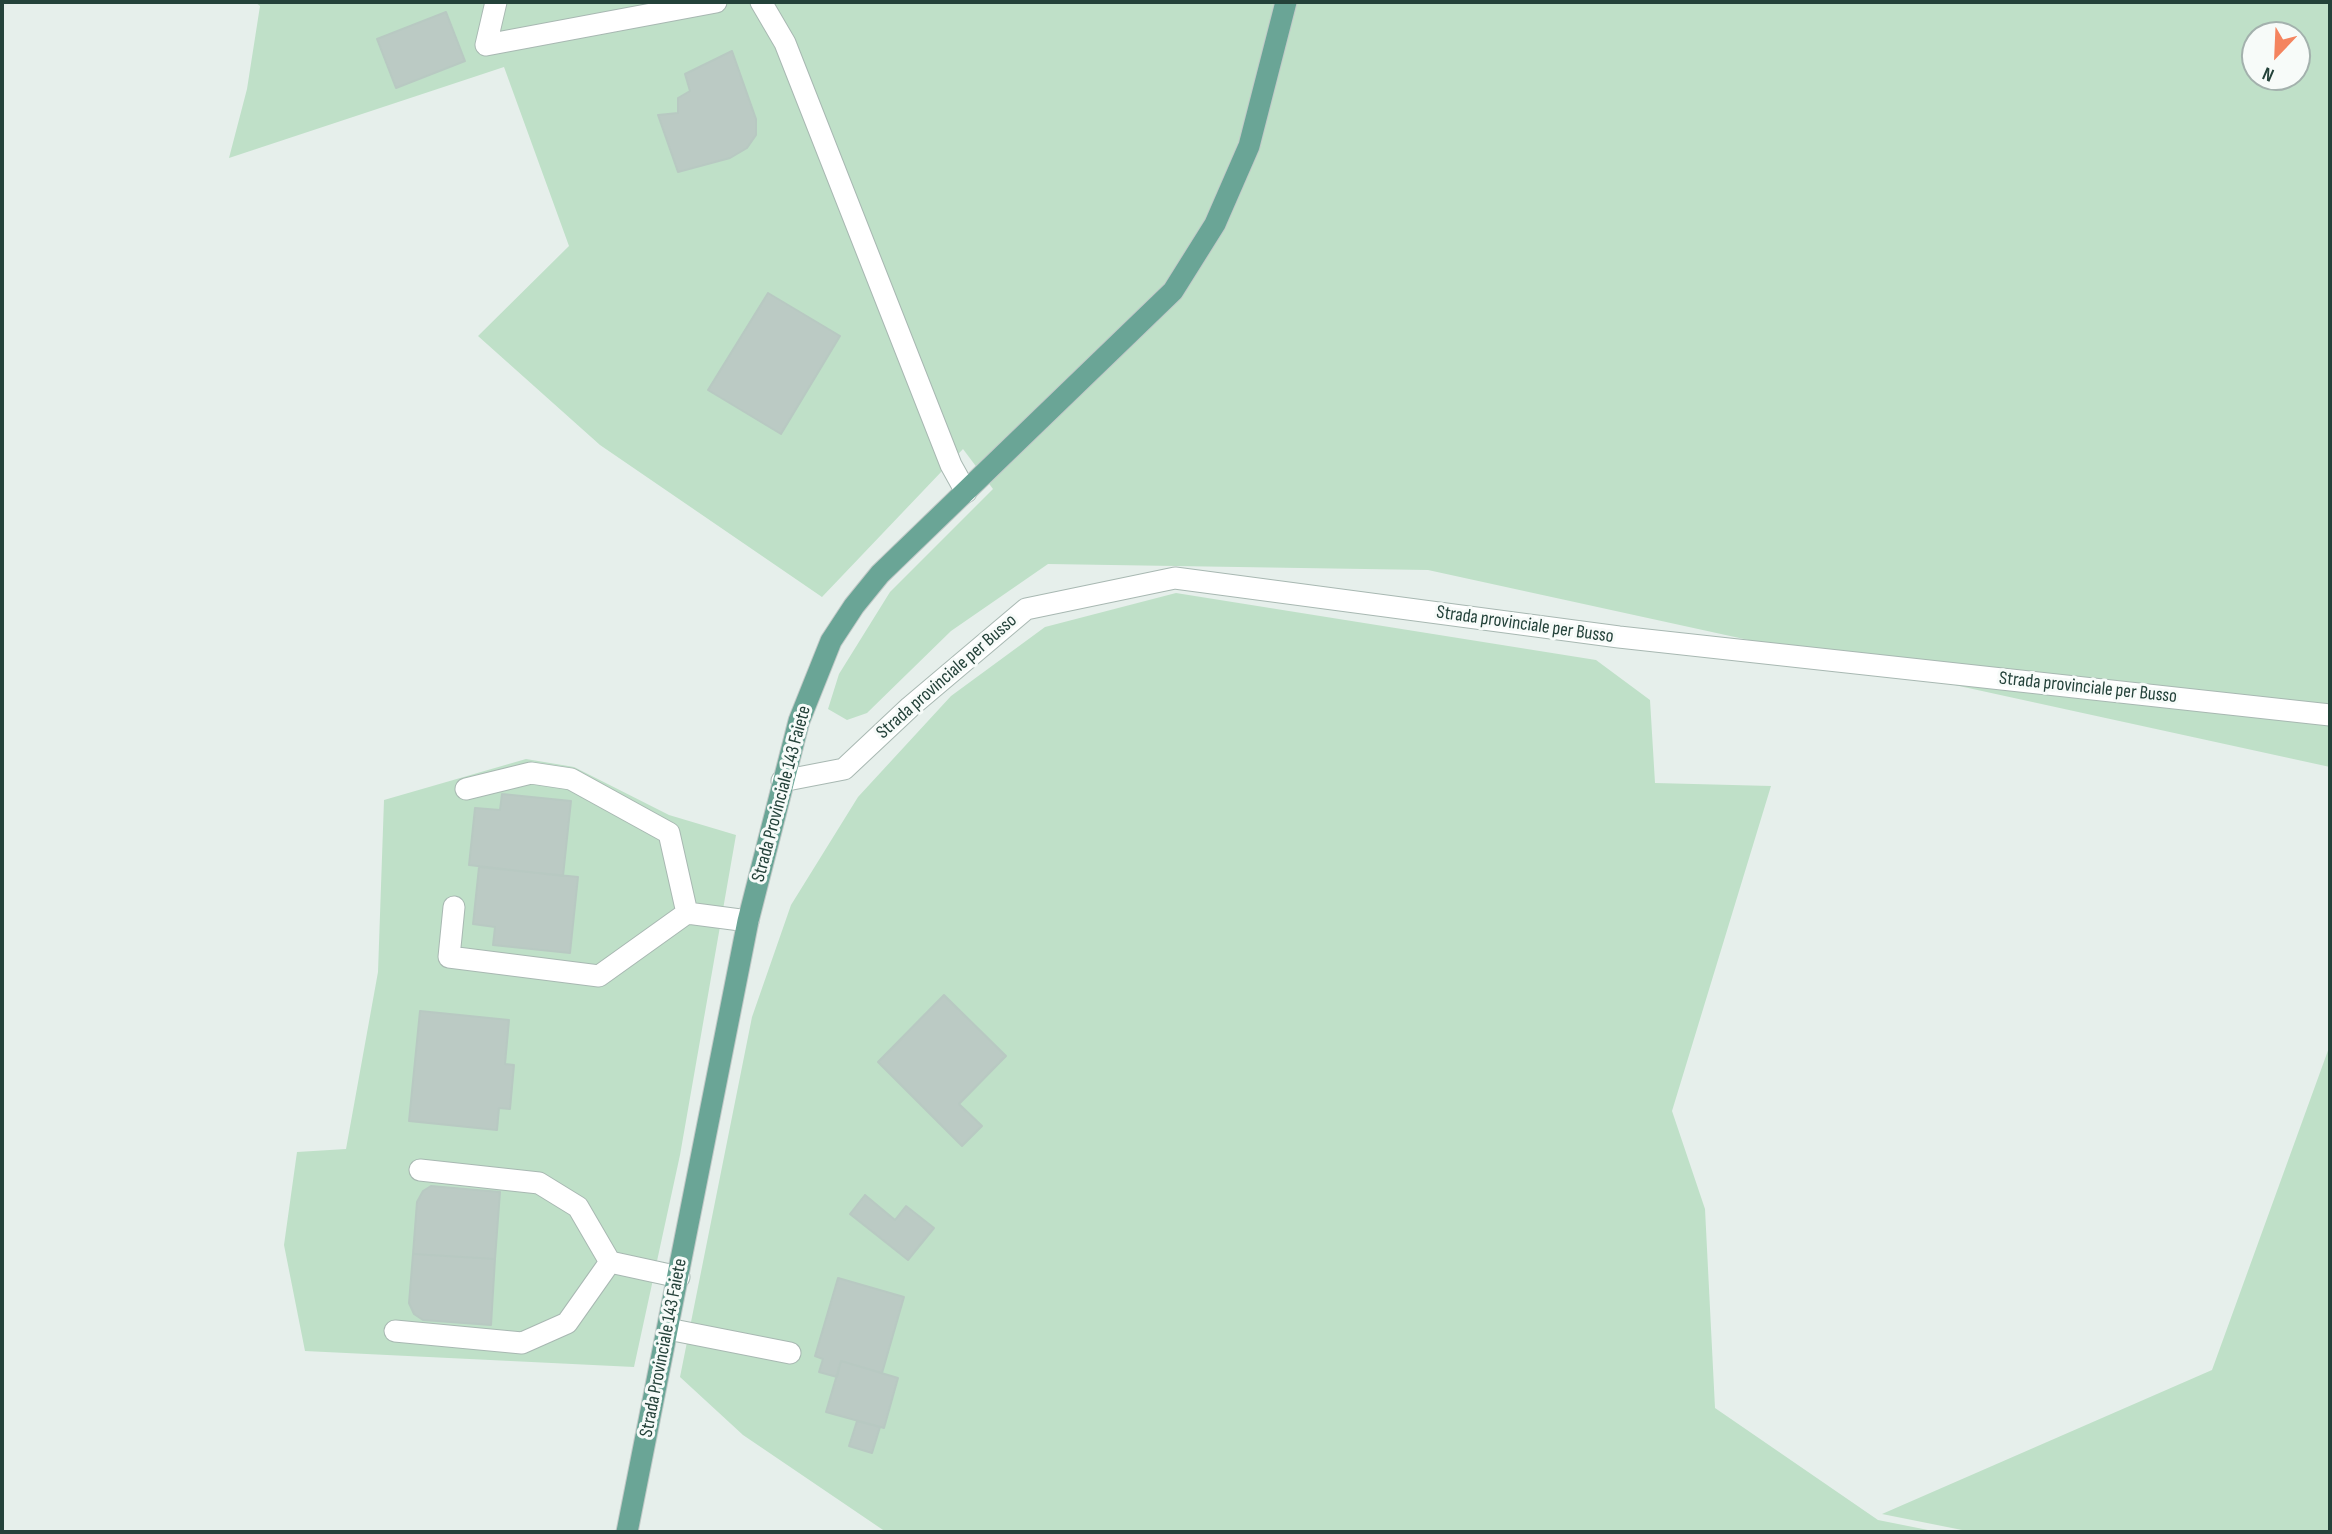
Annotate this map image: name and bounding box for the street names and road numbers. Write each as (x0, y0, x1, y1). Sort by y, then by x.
street label: Strada provinciale per Busso (1435, 601, 1615, 649)
street label: Strada provinciale per Busso (872, 610, 1022, 744)
street label: Strada provinciale per Busso (1998, 667, 2178, 709)
street label: Strada Provinciale 143 Faiete (748, 703, 816, 885)
street label: Strada Provinciale 143 Faiete (636, 1257, 692, 1439)

